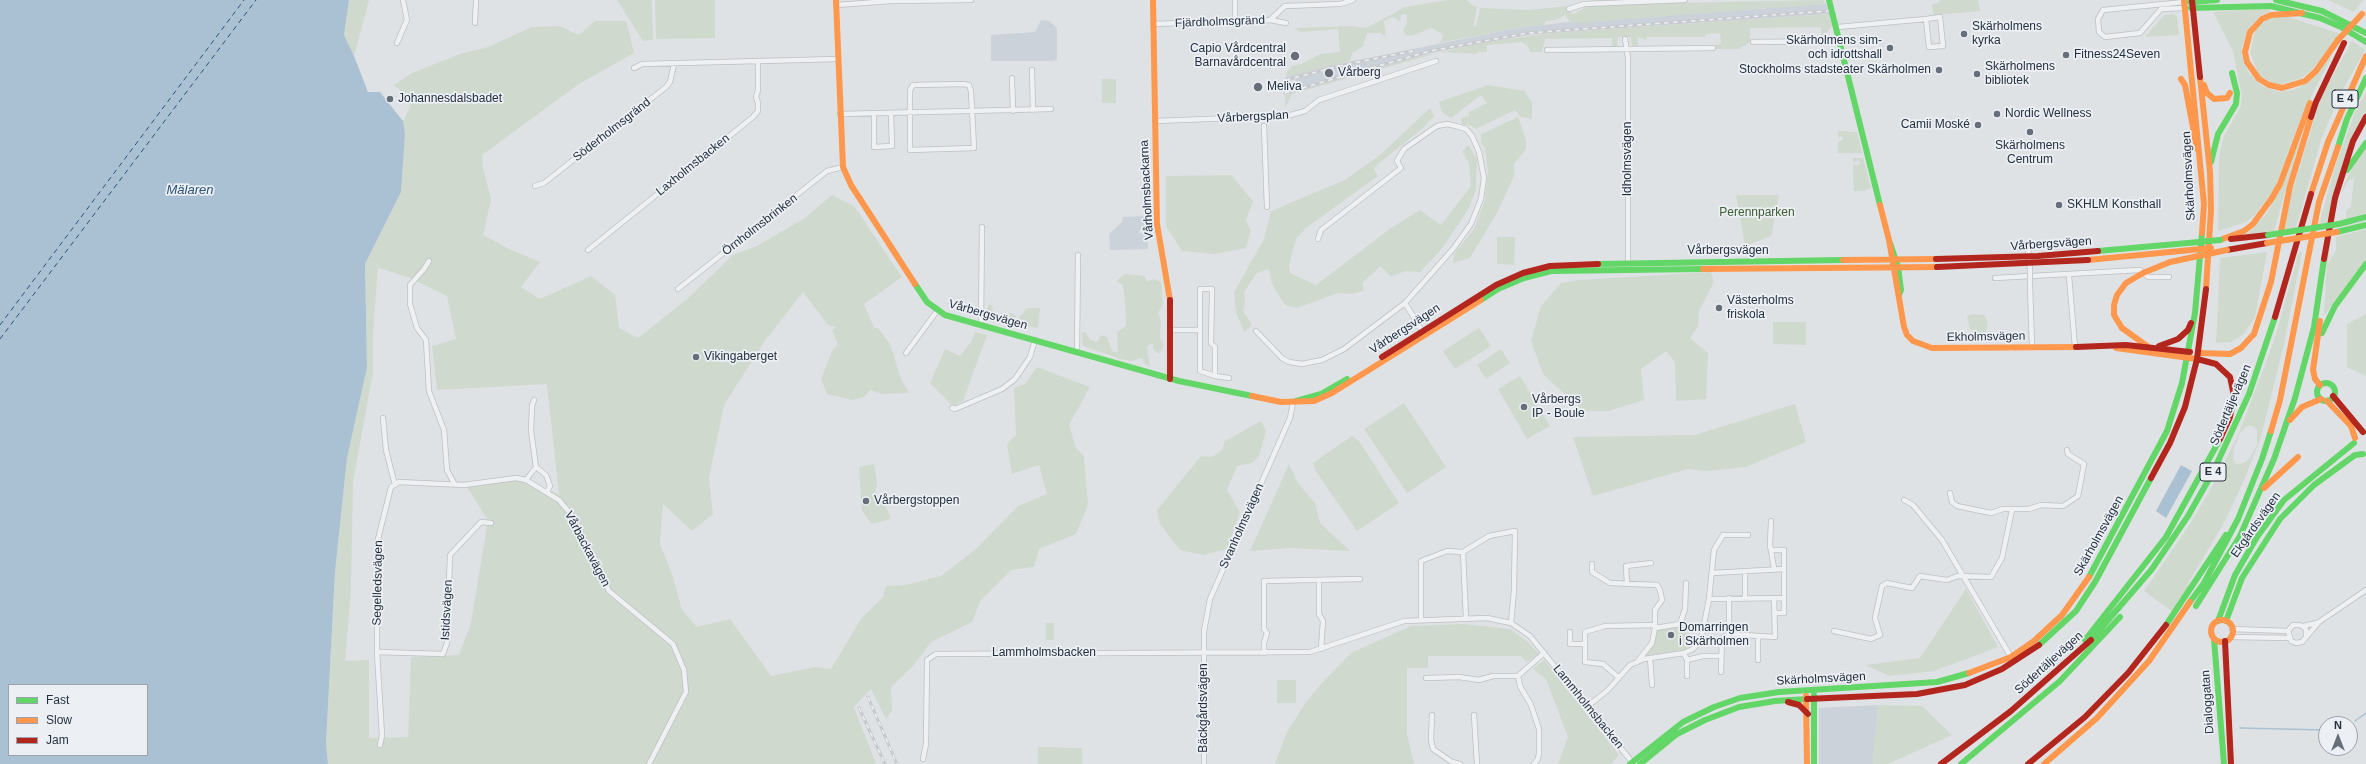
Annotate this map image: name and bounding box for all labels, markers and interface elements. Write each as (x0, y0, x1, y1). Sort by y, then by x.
street label: Fjärdholmsgränd (1175, 13, 1265, 31)
place label: Skärholmens kyrka (1972, 20, 2042, 48)
marker: Skärholmens kyrka (1959, 29, 1969, 39)
place label: Skärholmens sim- och idrottshall (1786, 34, 1882, 62)
place label: Capio Vårdcentral Barnavårdcentral (1190, 42, 1286, 70)
marker: Skärholmens sim- och idrottshall (1885, 43, 1895, 53)
place label: Fitness24Seven (2074, 48, 2160, 62)
marker: Capio Vårdcentral Barnavårdcentral (1289, 50, 1301, 62)
marker: Fitness24Seven (2061, 50, 2071, 60)
place label: Skärholmens bibliotek (1985, 60, 2055, 88)
place label: Stockholms stadsteater Skärholmen (1739, 63, 1931, 77)
marker: Stockholms stadsteater Skärholmen (1934, 65, 1944, 75)
place label: Vårberg (1338, 66, 1381, 80)
marker: Vårberg (1323, 67, 1335, 79)
marker: Skärholmens bibliotek (1972, 69, 1982, 79)
place label: Meliva (1267, 80, 1302, 94)
marker: Meliva (1252, 81, 1264, 93)
road number: E 4 (2332, 90, 2358, 108)
place label: Johannesdalsbadet (398, 92, 502, 106)
marker: Johannesdalsbadet (385, 94, 395, 104)
street label: Söderholmsgränd (570, 95, 654, 165)
place label: Nordic Wellness (2005, 107, 2091, 121)
street label: Vårbergsplan (1217, 108, 1289, 126)
marker: Nordic Wellness (1992, 109, 2002, 119)
place label: Camii Moské (1901, 118, 1970, 132)
marker: Camii Moské (1973, 120, 1983, 130)
street label: Idholmsvägen (1621, 122, 1635, 196)
marker: Skärholmens Centrum (2025, 127, 2035, 137)
street label: Laxholmsbacken (653, 131, 733, 199)
street label: Skärholmsvägen (2179, 131, 2199, 221)
place label: Skärholmens Centrum (1995, 139, 2065, 167)
street label: Vårholmsbackarna (1137, 140, 1157, 240)
water label: Mälaren (167, 182, 213, 198)
street label: Örnholmsbrinken (720, 191, 800, 259)
place label: SKHLM Konsthall (2067, 198, 2161, 212)
marker: SKHLM Konsthall (2054, 200, 2064, 210)
park label: Perennparken (1719, 206, 1795, 220)
street label: Vårbergsvägen (2010, 234, 2092, 254)
street label: Vårbergsvägen (1687, 244, 1769, 258)
place label: Västerholms friskola (1727, 294, 1794, 322)
street label: Vårbergsvägen (947, 297, 1029, 333)
street label: Vårbergsvägen (1367, 301, 1443, 357)
marker: Västerholms friskola (1714, 303, 1724, 313)
street label: Ekholmsvägen (1947, 329, 2025, 345)
place label: Vikingaberget (704, 350, 777, 364)
marker: Vikingaberget (691, 352, 701, 362)
street label: Södertäljevägen (2207, 362, 2255, 448)
place label: Vårbergs IP - Boule (1532, 393, 1585, 421)
marker: Vårbergs IP - Boule (1519, 402, 1529, 412)
road number: E 4 (2200, 463, 2226, 481)
street label: Svanholmsvägen (1217, 481, 1267, 571)
street label: Ekgårdsvägen (2228, 489, 2284, 561)
street label: Skärholmsvägen (2071, 493, 2127, 579)
place label: Vårbergstoppen (874, 494, 959, 508)
marker: Vårbergstoppen (861, 496, 871, 506)
street label: Vårbackavägen (561, 509, 613, 589)
street label: Segelledsvägen (370, 540, 386, 626)
street label: Istidsvägen (438, 579, 456, 641)
place label: Domarringen i Skärholmen (1679, 621, 1749, 649)
street label: Södertäljevägen (2012, 629, 2086, 697)
marker: Domarringen i Skärholmen (1666, 630, 1676, 640)
street label: Lammholmsbacken (992, 646, 1096, 660)
street label: Lammholmsbacken (1550, 662, 1626, 752)
street label: Bäckgårdsvägen (1197, 663, 1211, 753)
street label: Skärholmsvägen (1776, 669, 1866, 689)
street label: Dialoggatan (2199, 670, 2217, 734)
legend (8, 684, 148, 756)
text: Fast (46, 693, 69, 707)
text: Slow (46, 713, 72, 727)
north arrow (2318, 716, 2358, 756)
text: N (2334, 719, 2342, 731)
text: Jam (46, 733, 69, 747)

